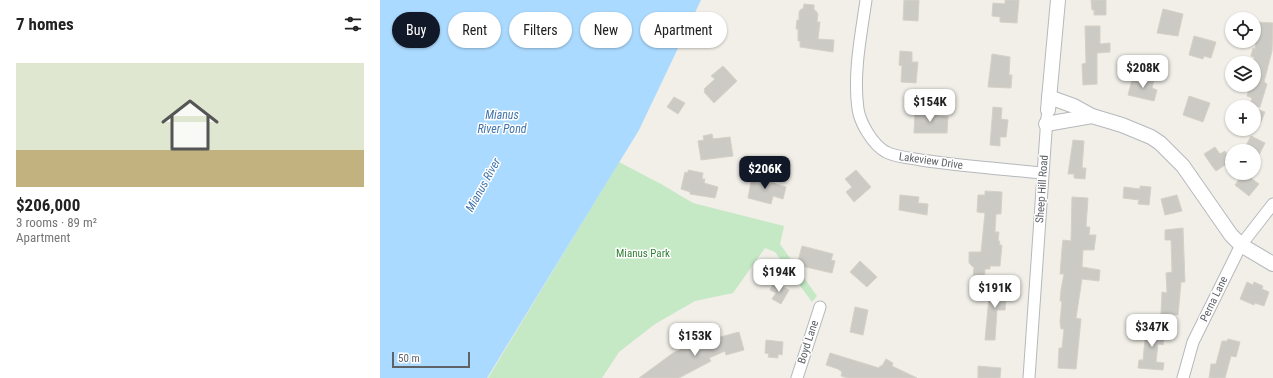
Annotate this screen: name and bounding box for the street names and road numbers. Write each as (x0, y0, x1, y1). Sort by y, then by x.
street label: Lakeview Drive (898, 150, 964, 172)
street label: Sheep Hill Road (1033, 154, 1051, 224)
street label: Perna Lane (1197, 274, 1231, 324)
street label: Boyd Lane (795, 319, 821, 365)

